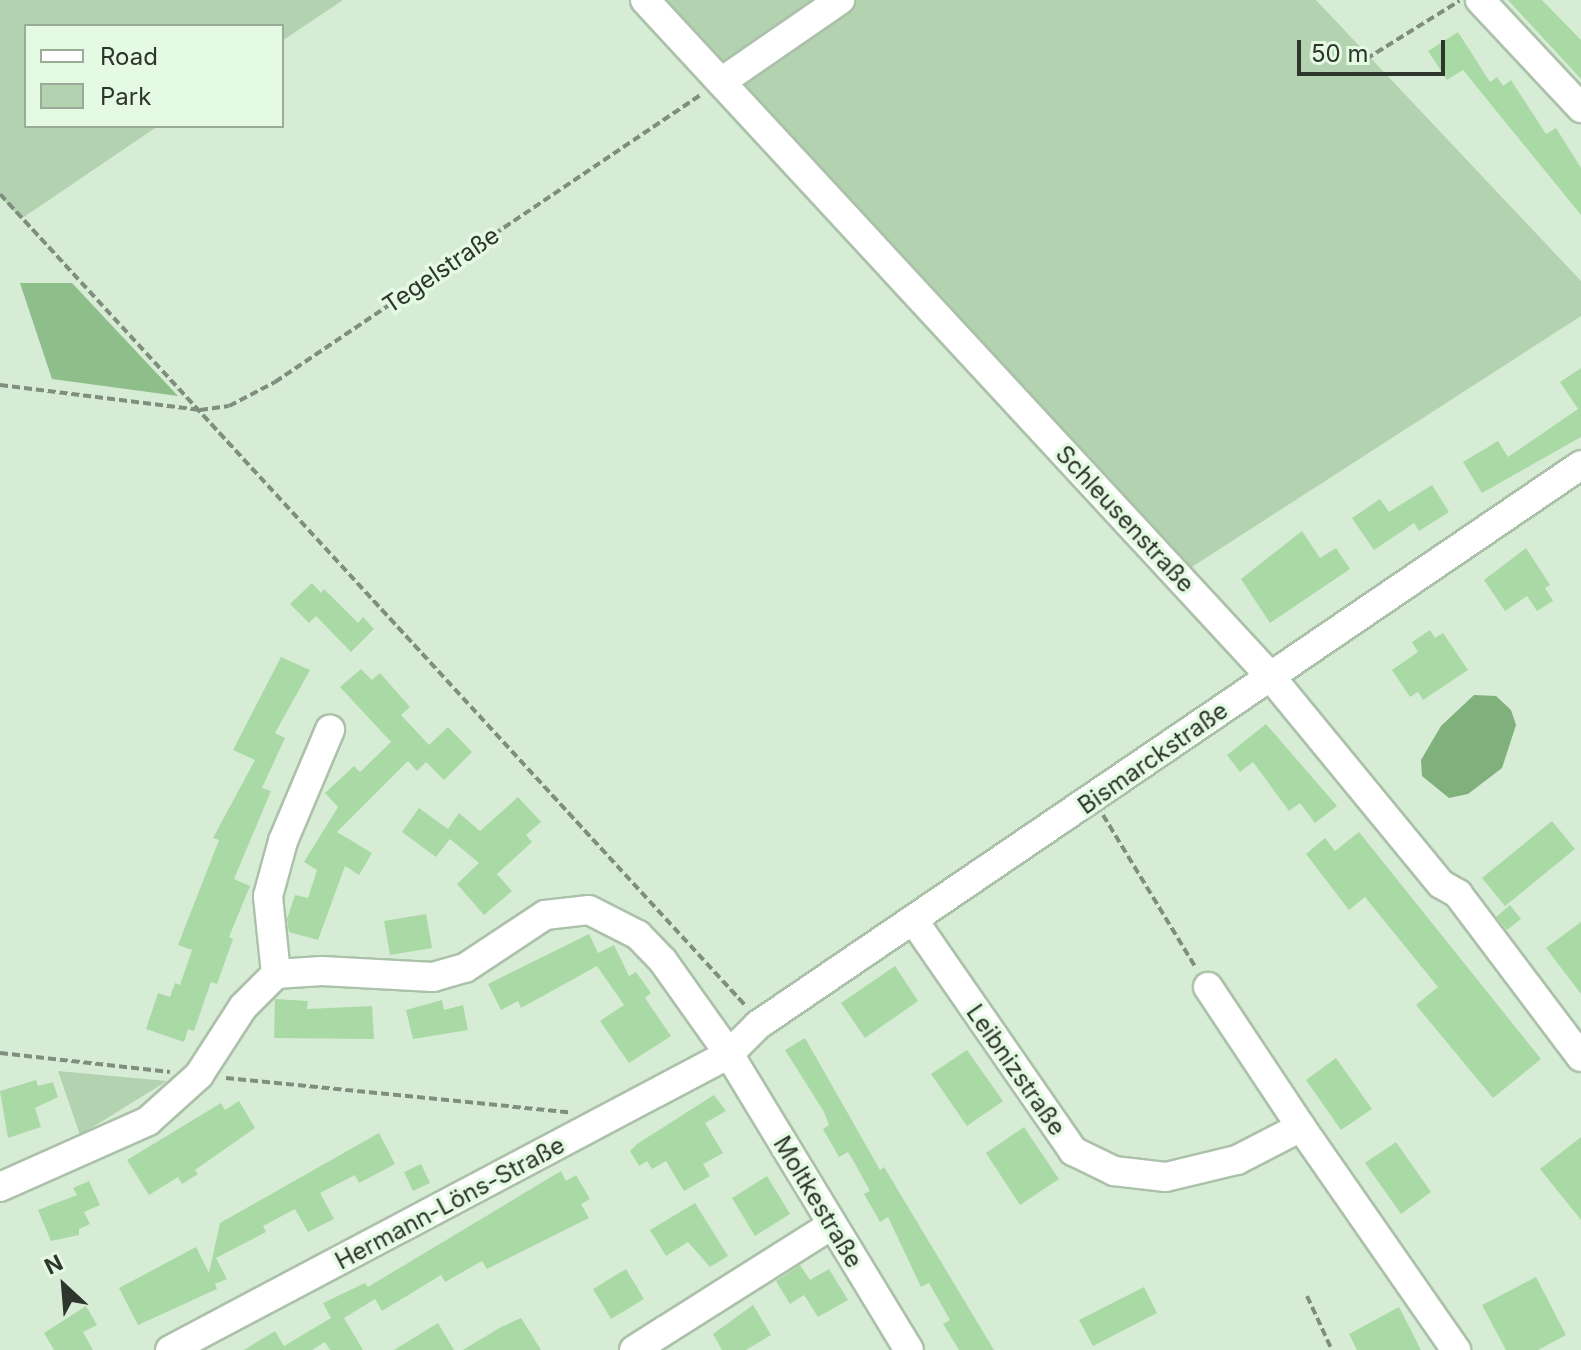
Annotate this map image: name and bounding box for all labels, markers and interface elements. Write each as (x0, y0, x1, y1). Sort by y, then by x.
legend (24, 24, 284, 128)
scale bar (1301, 24, 1449, 74)
text: 50 m (1311, 39, 1369, 68)
text: Road (100, 42, 158, 71)
text: Park (100, 82, 151, 111)
street label: Tegelstraße (377, 221, 505, 319)
street label: Schleusenstraße (1050, 440, 1200, 598)
street label: Bismarckstraße (1073, 696, 1233, 820)
street label: Leibnizstraße (960, 999, 1072, 1141)
street label: Hermann-Löns-Straße (330, 1130, 570, 1276)
street label: Moltkestraße (767, 1131, 869, 1273)
north arrow (24, 1246, 104, 1326)
text: N (40, 1249, 67, 1280)

